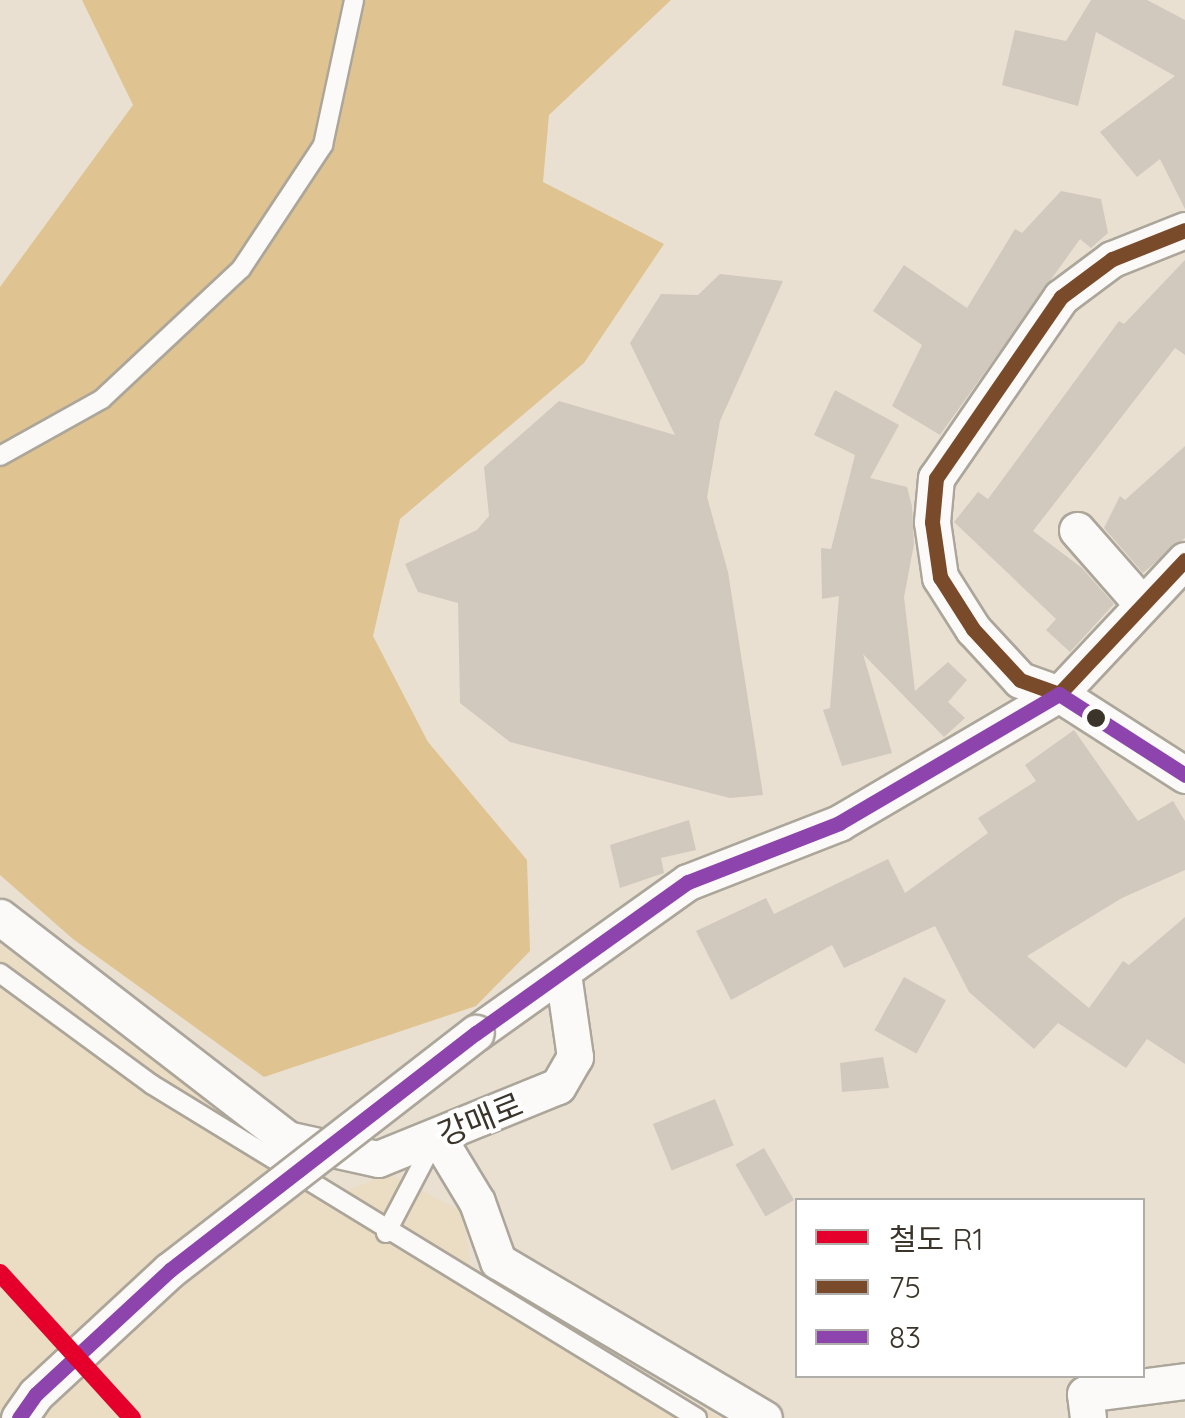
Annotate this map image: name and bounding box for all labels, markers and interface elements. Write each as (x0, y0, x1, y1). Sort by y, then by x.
unlabelled marker (1086, 708, 1106, 728)
street label: 강매로 (432, 1085, 528, 1153)
legend (795, 1198, 1145, 1378)
text: 철도 R1 (889, 1220, 984, 1258)
text: 75 (889, 1268, 921, 1306)
text: 83 (889, 1318, 921, 1356)

